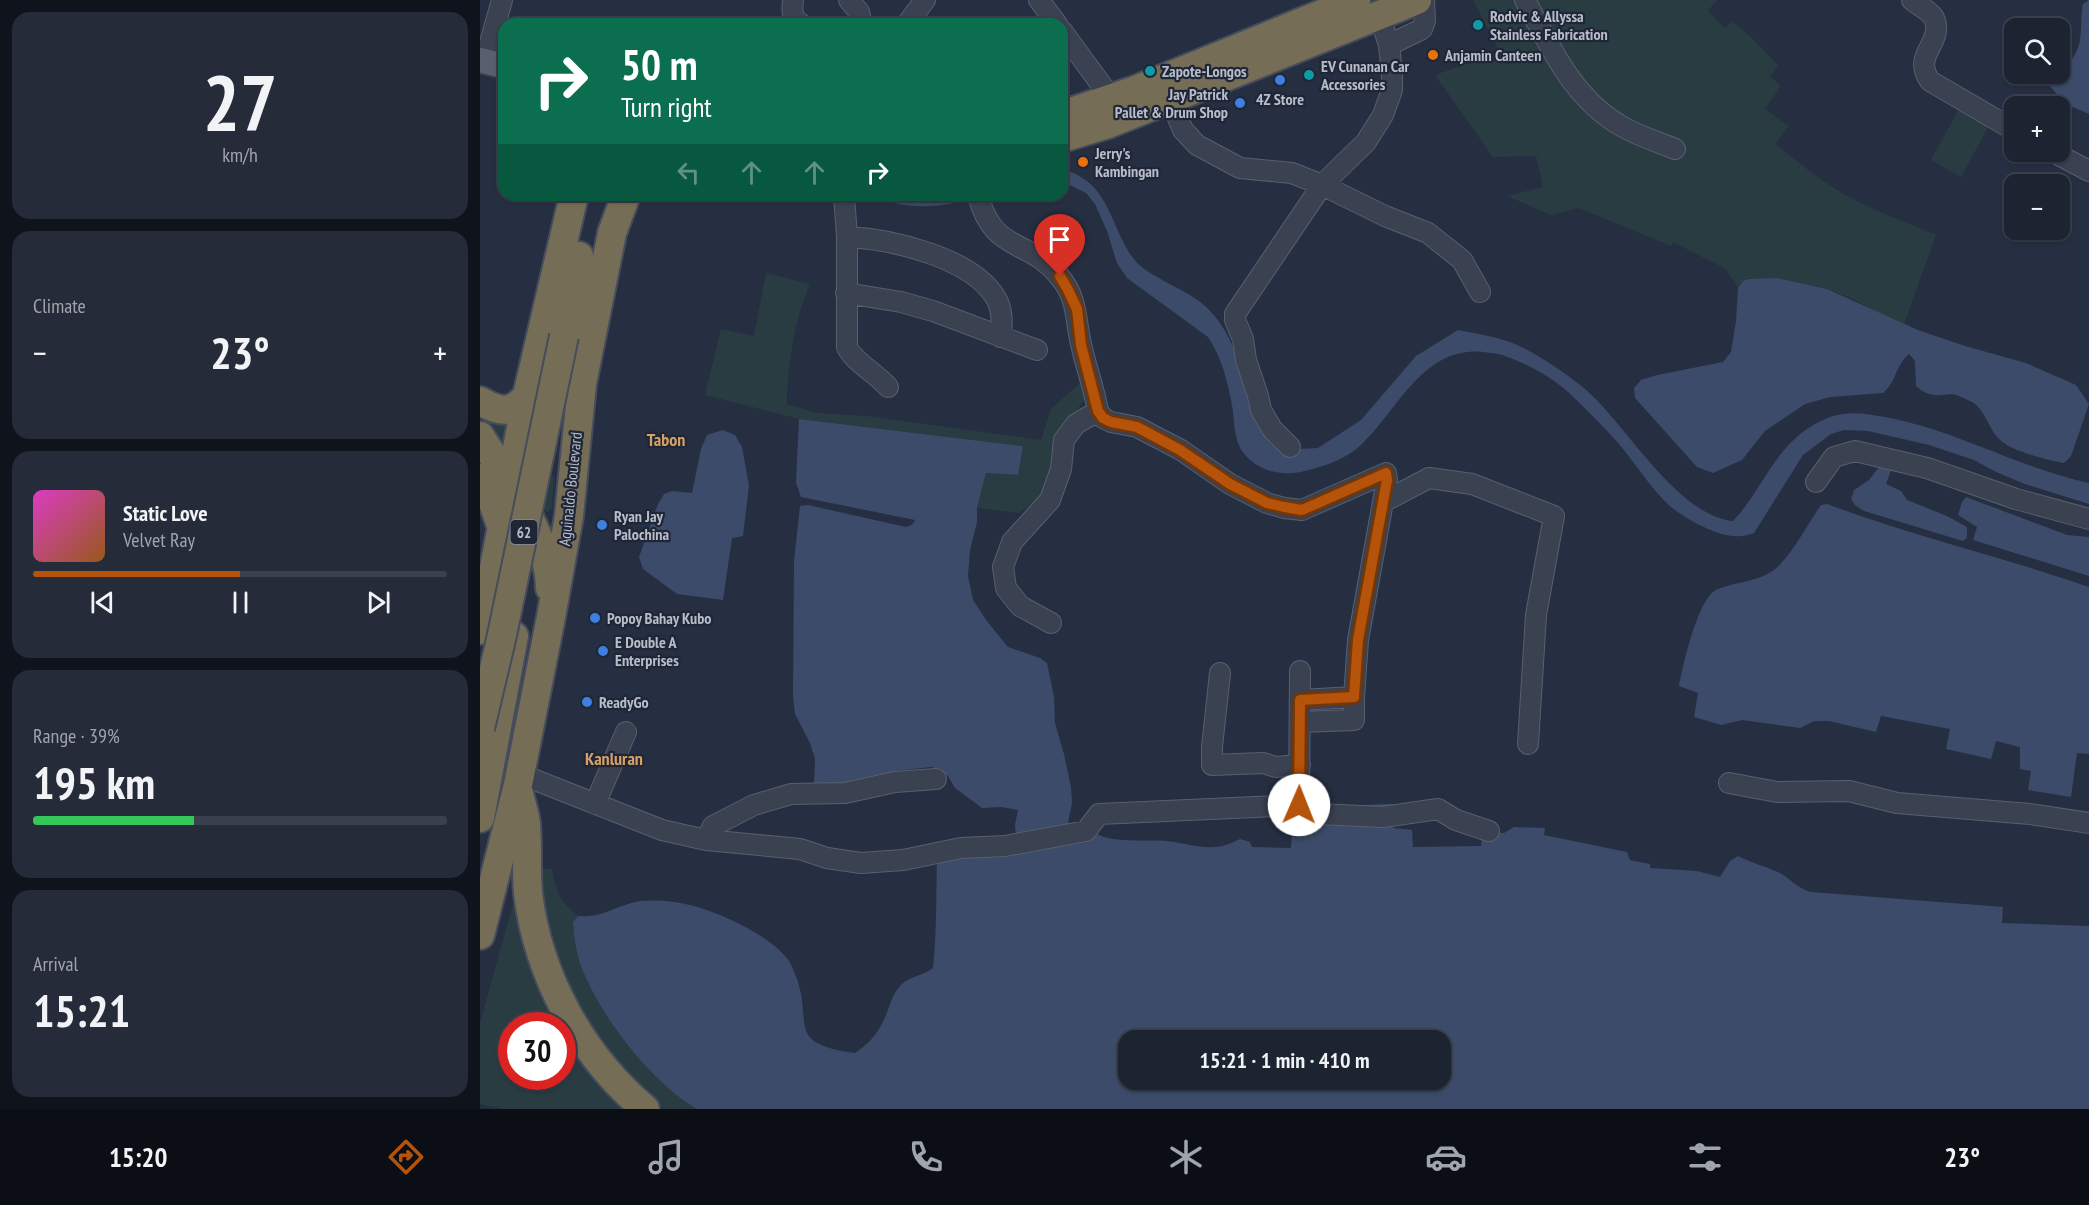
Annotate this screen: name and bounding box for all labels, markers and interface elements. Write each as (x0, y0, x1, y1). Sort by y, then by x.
place label: Rodvic & Allyssa Stainless Fabrication (1490, 6, 1608, 44)
marker: Rodvic & Allyssa Stainless Fabrication (1471, 18, 1485, 32)
map controls (2004, 18, 2070, 240)
button: search (2004, 18, 2070, 84)
text: 50 m (621, 37, 698, 92)
icon: right (522, 42, 600, 120)
place label: Anjamin Canteen (1444, 45, 1541, 65)
marker: Anjamin Canteen (1426, 48, 1440, 62)
text: 27 (203, 52, 277, 153)
place label: EV Cunanan Car Accessories (1320, 56, 1410, 94)
place label: Zapote-Longos (1162, 61, 1247, 81)
marker: Zapote-Longos (1143, 64, 1157, 78)
marker: EV Cunanan Car Accessories (1302, 68, 1316, 82)
marker: 4Z Store (1273, 73, 1287, 87)
place label: Jay Patrick Pallet & Drum Shop (1115, 84, 1228, 122)
place label: 4Z Store (1256, 89, 1304, 109)
text: Turn right (621, 90, 712, 124)
marker: Jay Patrick Pallet & Drum Shop (1233, 96, 1247, 110)
button: + (2004, 96, 2070, 162)
text: km/h (222, 142, 258, 168)
place label: Jerry's Kambingan (1094, 143, 1159, 181)
marker: Jerry's Kambingan (1076, 155, 1090, 169)
icon: left (672, 156, 705, 189)
icon: ahead (735, 156, 768, 189)
icon: ahead (798, 156, 831, 189)
icon: right (861, 156, 894, 189)
button: − (2004, 174, 2070, 240)
pin (1034, 214, 1085, 276)
icon: arrive (1043, 223, 1076, 256)
text: Climate (33, 293, 86, 319)
text: 23° (210, 323, 270, 381)
text: − (33, 331, 47, 374)
text: + (433, 331, 447, 374)
district label: Tabon (647, 428, 685, 451)
street label: Aguinaldo Boulevard (554, 431, 586, 547)
text: Static Love (123, 499, 208, 527)
place label: Ryan Jay Palochina (614, 506, 669, 544)
marker: Ryan Jay Palochina (595, 518, 609, 532)
road number: 62 (510, 520, 537, 544)
text: Velvet Ray (123, 527, 195, 553)
icon: previous (86, 586, 119, 619)
icon: pause (224, 586, 257, 619)
icon: next (362, 586, 395, 619)
place label: Popoy Bahay Kubo (607, 608, 711, 628)
marker: Popoy Bahay Kubo (588, 611, 602, 625)
place label: E Double A Enterprises (615, 632, 679, 670)
marker: E Double A Enterprises (596, 644, 610, 658)
place label: ReadyGo (599, 692, 649, 712)
marker: ReadyGo (580, 695, 594, 709)
text: Range · 39% (33, 723, 120, 749)
district label: Kanluran (585, 747, 643, 770)
text: 195 km (33, 753, 155, 811)
position arrow (1267, 773, 1331, 837)
text: Arrival (33, 951, 78, 977)
text: 15:21 (33, 981, 130, 1039)
speed limit sign: 30 (498, 1012, 576, 1090)
text: 15:21 · 1 min · 410 m (1199, 1046, 1370, 1074)
icon: directions (385, 1136, 427, 1178)
icon: music (645, 1136, 687, 1178)
icon: phone (905, 1136, 947, 1178)
icon: climate (1165, 1136, 1207, 1178)
icon: car (1425, 1136, 1467, 1178)
icon: filters (1684, 1136, 1726, 1178)
text: 15:20 (109, 1140, 167, 1174)
text: 23° (1944, 1140, 1980, 1174)

